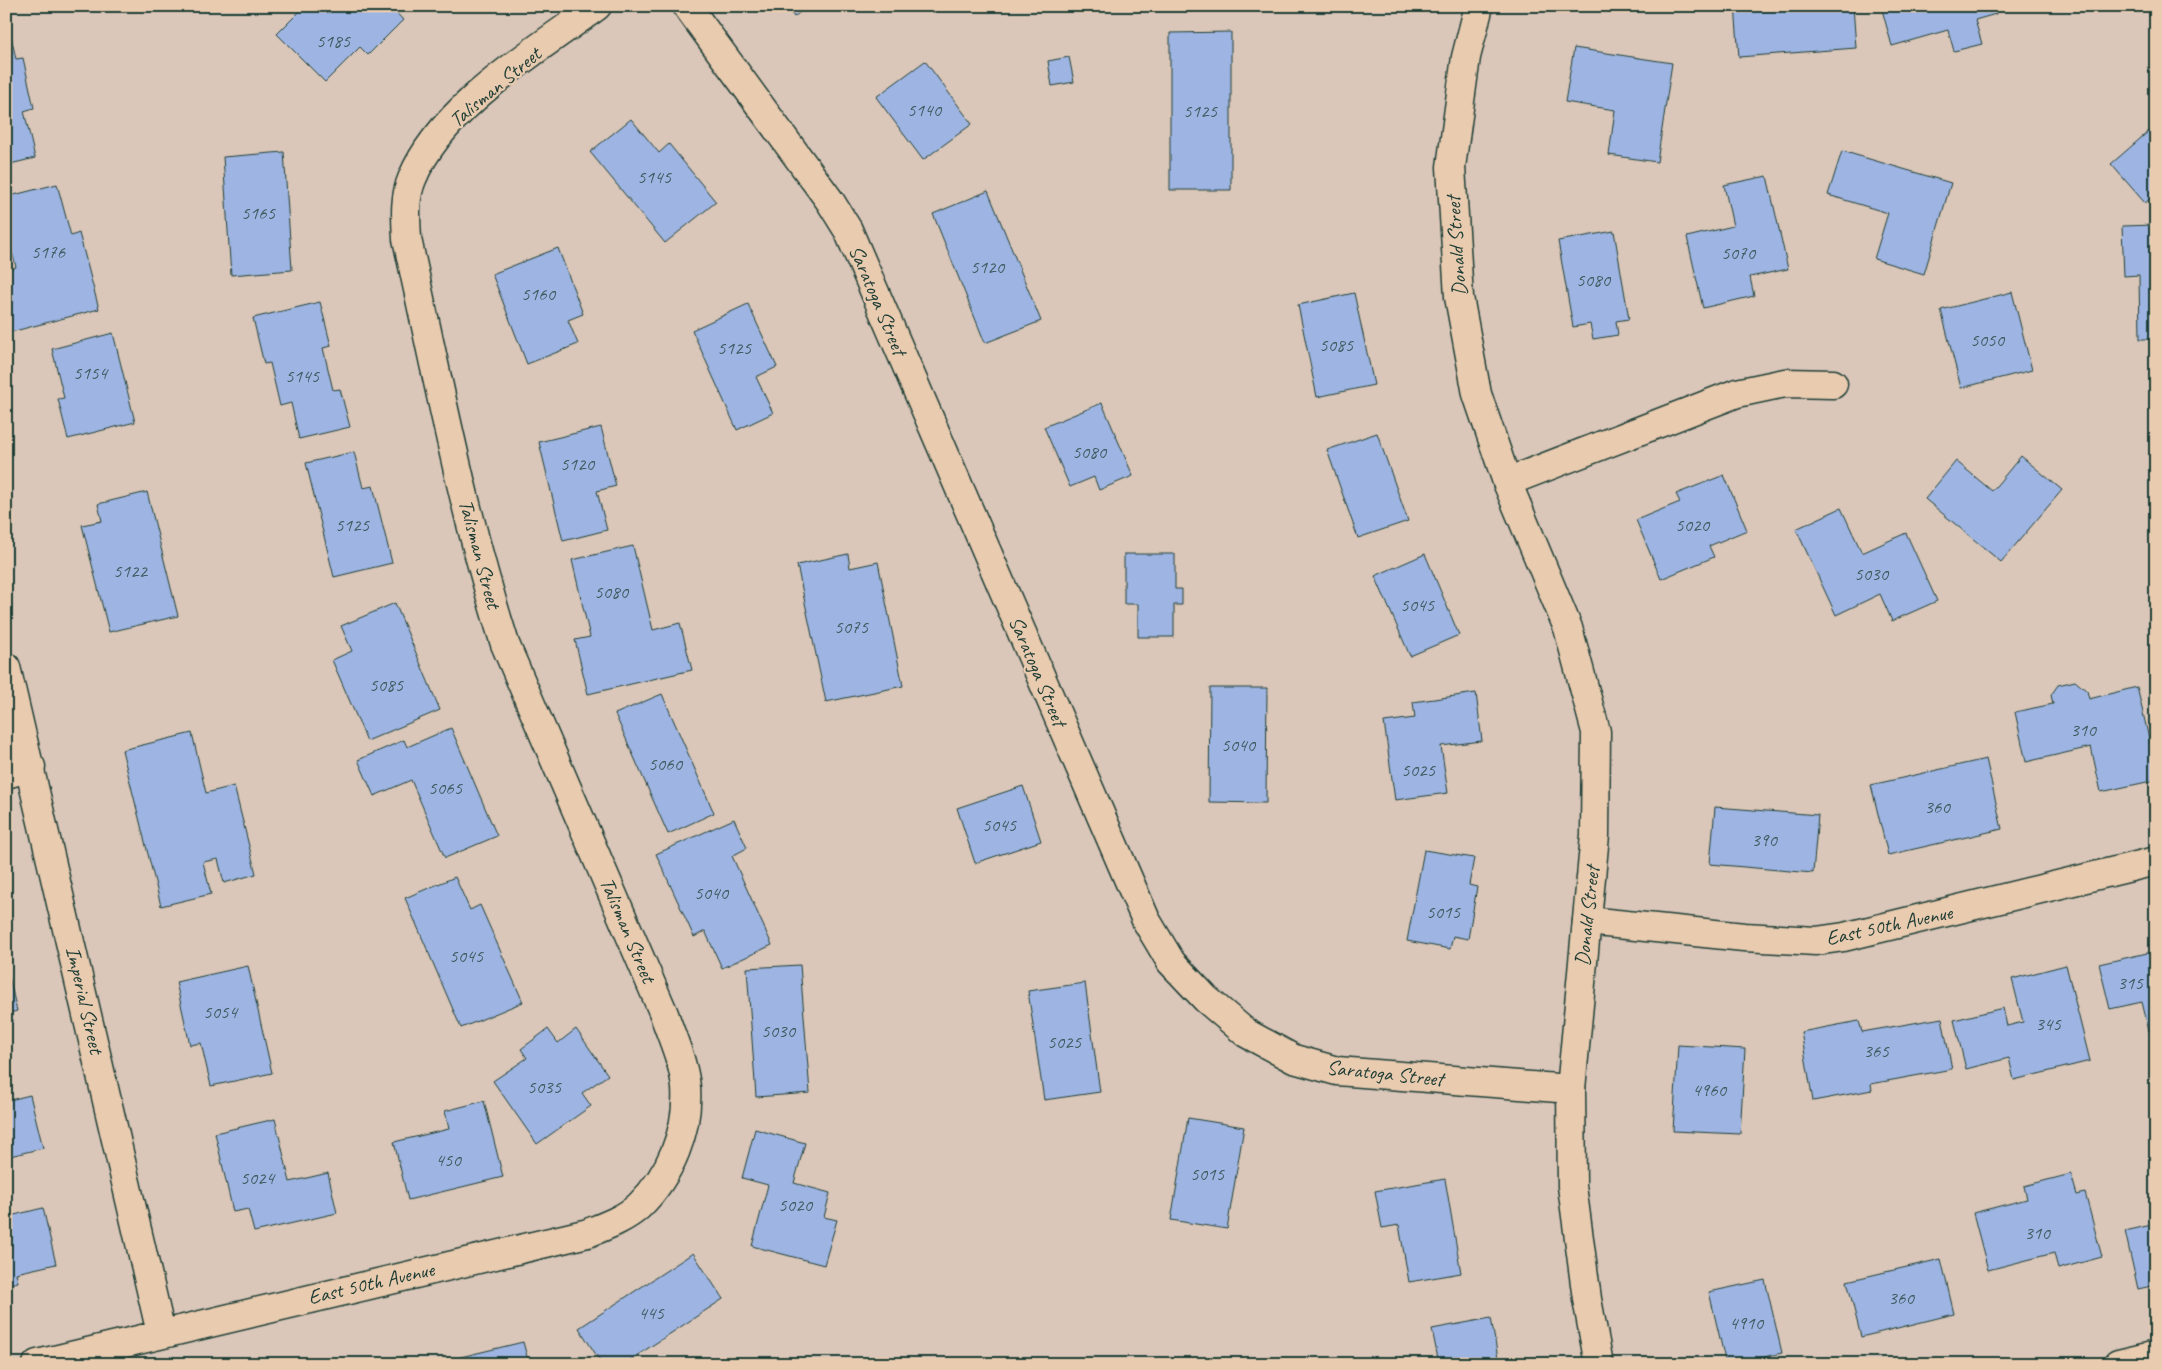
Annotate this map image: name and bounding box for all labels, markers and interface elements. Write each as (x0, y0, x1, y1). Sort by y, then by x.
house number: 5185 (316, 29, 352, 53)
street label: Talisman Street (444, 40, 548, 133)
house number: 5140 (907, 98, 943, 122)
house number: 5125 (1183, 99, 1219, 123)
house number: 5145 (637, 165, 673, 189)
street label: Donald Street (1439, 192, 1472, 297)
house number: 5165 (241, 201, 277, 225)
house number: 5176 (31, 240, 67, 264)
street label: Saratoga Street (843, 241, 914, 362)
house number: 5070 (1721, 241, 1757, 265)
house number: 5120 (970, 255, 1006, 279)
house number: 5080 (1576, 268, 1612, 292)
house number: 5160 (521, 282, 557, 306)
house number: 5050 (1970, 328, 2006, 352)
house number: 5085 (1319, 333, 1355, 357)
house number: 5125 (717, 336, 753, 360)
house number: 5154 (73, 361, 110, 385)
house number: 5145 (285, 364, 321, 388)
house number: 5080 (1072, 440, 1108, 464)
house number: 5120 (560, 452, 596, 476)
street label: Talisman Street (453, 497, 508, 613)
house number: 5125 (335, 513, 371, 537)
house number: 5020 (1675, 513, 1711, 537)
house number: 5122 (113, 559, 149, 583)
house number: 5030 (1854, 562, 1890, 586)
house number: 5080 (594, 580, 630, 604)
house number: 5045 (1400, 593, 1436, 617)
street label: Saratoga Street (1003, 612, 1074, 733)
house number: 5075 (834, 615, 870, 639)
house number: 5085 (369, 673, 405, 697)
house number: 310 (2070, 718, 2097, 742)
house number: 5040 (1221, 733, 1257, 757)
house number: 5060 (648, 752, 684, 776)
house number: 5025 (1401, 758, 1437, 782)
house number: 5065 (428, 776, 464, 800)
house number: 360 (1924, 795, 1951, 819)
house number: 5045 (982, 813, 1018, 837)
house number: 390 (1751, 828, 1778, 852)
street label: Donald Street (1569, 862, 1605, 967)
street label: Talisman Street (594, 873, 663, 988)
house number: 5040 (694, 881, 730, 905)
street label: East 50th Avenue (1824, 899, 1956, 951)
house number: 5015 (1426, 900, 1462, 924)
street label: Imperial Street (60, 944, 110, 1058)
house number: 5045 (449, 944, 485, 968)
house number: 315 (2117, 971, 2144, 995)
house number: 5054 (203, 1000, 240, 1024)
house number: 345 (2035, 1012, 2062, 1036)
house number: 5030 (761, 1019, 797, 1043)
house number: 5025 (1047, 1030, 1083, 1054)
house number: 365 (1863, 1039, 1890, 1063)
street label: Saratoga Street (1325, 1054, 1448, 1092)
house number: 5035 (527, 1075, 563, 1099)
house number: 4960 (1692, 1078, 1728, 1102)
house number: 450 (435, 1148, 462, 1172)
house number: 5015 (1190, 1162, 1226, 1186)
house number: 5024 (240, 1166, 277, 1190)
house number: 5020 (778, 1193, 814, 1217)
house number: 310 (2024, 1221, 2051, 1245)
street label: East 50th Avenue (306, 1256, 438, 1310)
house number: 360 (1888, 1286, 1915, 1310)
house number: 445 (638, 1301, 665, 1325)
house number: 4910 (1729, 1311, 1765, 1335)

